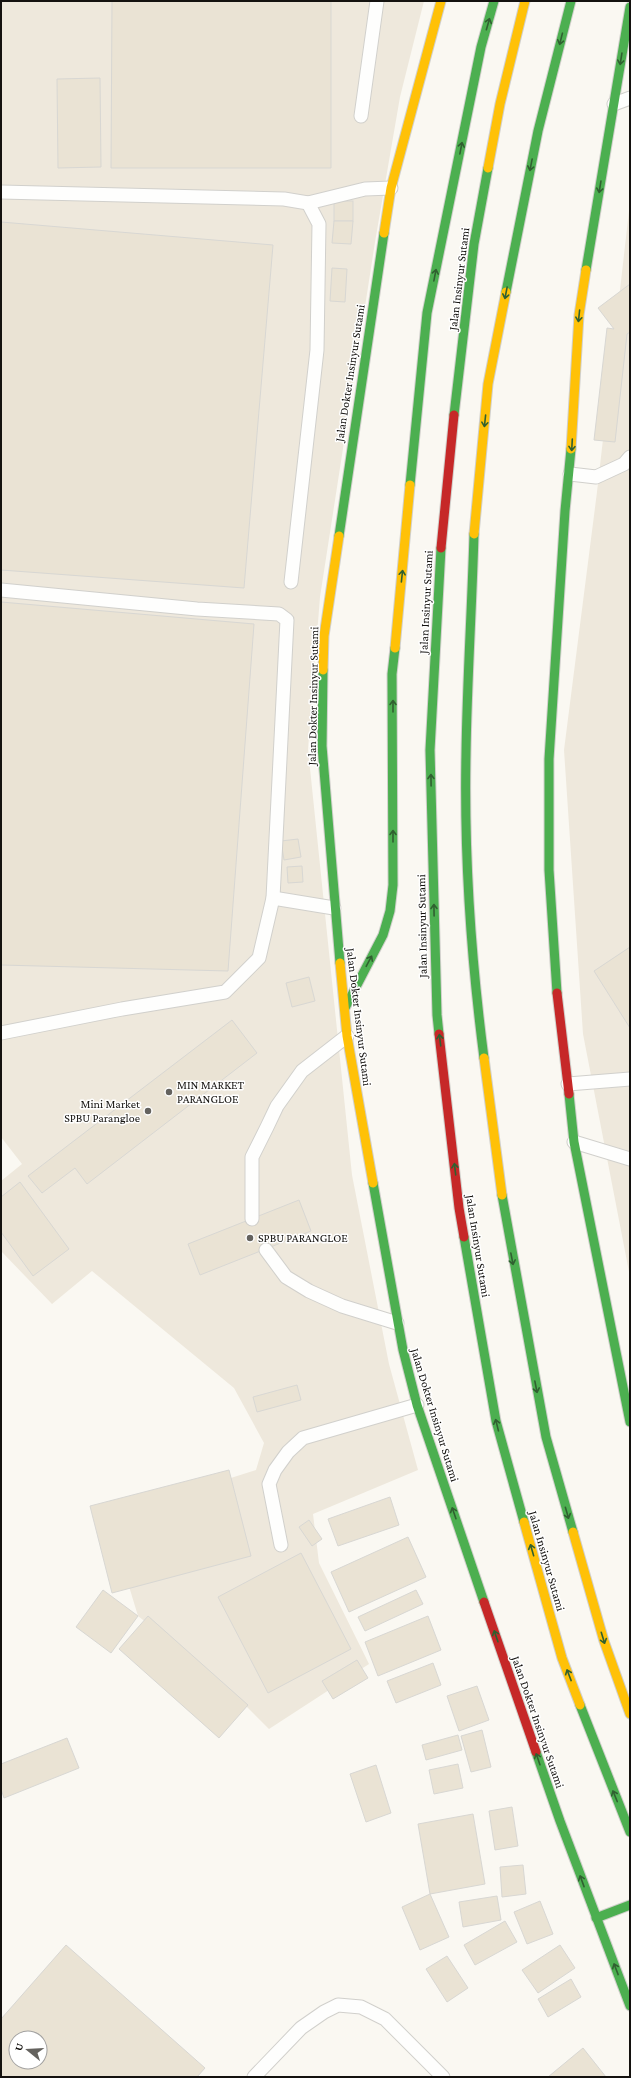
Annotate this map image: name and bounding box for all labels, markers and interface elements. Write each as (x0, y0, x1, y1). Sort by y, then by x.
one-way arrow (485, 18, 492, 31)
one-way arrow (557, 32, 565, 45)
one-way arrow (617, 52, 625, 65)
one-way arrow (457, 142, 465, 155)
one-way arrow (526, 158, 534, 171)
one-way arrow (596, 180, 604, 193)
street label: Jalan Insinyur Sutami (446, 227, 472, 332)
one-way arrow (431, 269, 439, 282)
one-way arrow (501, 286, 509, 299)
street label: Jalan Dokter Insinyur Sutami (332, 303, 368, 444)
one-way arrow (575, 309, 583, 322)
one-way arrow (481, 414, 488, 427)
one-way arrow (568, 438, 575, 451)
street label: Jalan Insinyur Sutami (416, 550, 436, 655)
one-way arrow (398, 570, 406, 583)
street label: Jalan Dokter Insinyur Sutami (305, 626, 321, 767)
one-way arrow (389, 700, 397, 713)
one-way arrow (427, 774, 435, 787)
one-way arrow (389, 830, 397, 843)
street label: Jalan Insinyur Sutami (414, 874, 430, 979)
one-way arrow (430, 904, 438, 917)
street label: Jalan Dokter Insinyur Sutami (343, 946, 374, 1087)
one-way arrow (366, 955, 374, 967)
one-way arrow (436, 1034, 443, 1047)
place label: MIN MARKET PARANGLOE (177, 1078, 245, 1106)
marker: MIN MARKET PARANGLOE (164, 1087, 174, 1097)
place label: Mini Market SPBU Parangloe (64, 1097, 141, 1125)
marker: Mini Market SPBU Parangloe (143, 1106, 153, 1116)
one-way arrow (451, 1163, 458, 1176)
street label: Jalan Insinyur Sutami (463, 1193, 493, 1298)
place label: SPBU PARANGLOE (258, 1231, 348, 1245)
marker: SPBU PARANGLOE (245, 1233, 255, 1243)
one-way arrow (508, 1252, 516, 1265)
street label: Jalan Dokter Insinyur Sutami (408, 1346, 462, 1483)
one-way arrow (532, 1380, 540, 1393)
one-way arrow (493, 1419, 500, 1432)
one-way arrow (564, 1506, 571, 1519)
one-way arrow (449, 1508, 457, 1520)
street label: Jalan Insinyur Sutami (526, 1508, 568, 1613)
one-way arrow (528, 1544, 535, 1557)
one-way arrow (491, 1631, 499, 1643)
one-way arrow (600, 1631, 607, 1644)
street label: Jalan Dokter Insinyur Sutami (508, 1653, 567, 1790)
one-way arrow (564, 1669, 572, 1681)
one-way arrow (534, 1753, 542, 1765)
one-way arrow (611, 1791, 619, 1803)
one-way arrow (578, 1876, 586, 1888)
one-way arrow (611, 1964, 619, 1976)
north arrow (8, 2030, 48, 2070)
text: U (12, 2041, 26, 2052)

